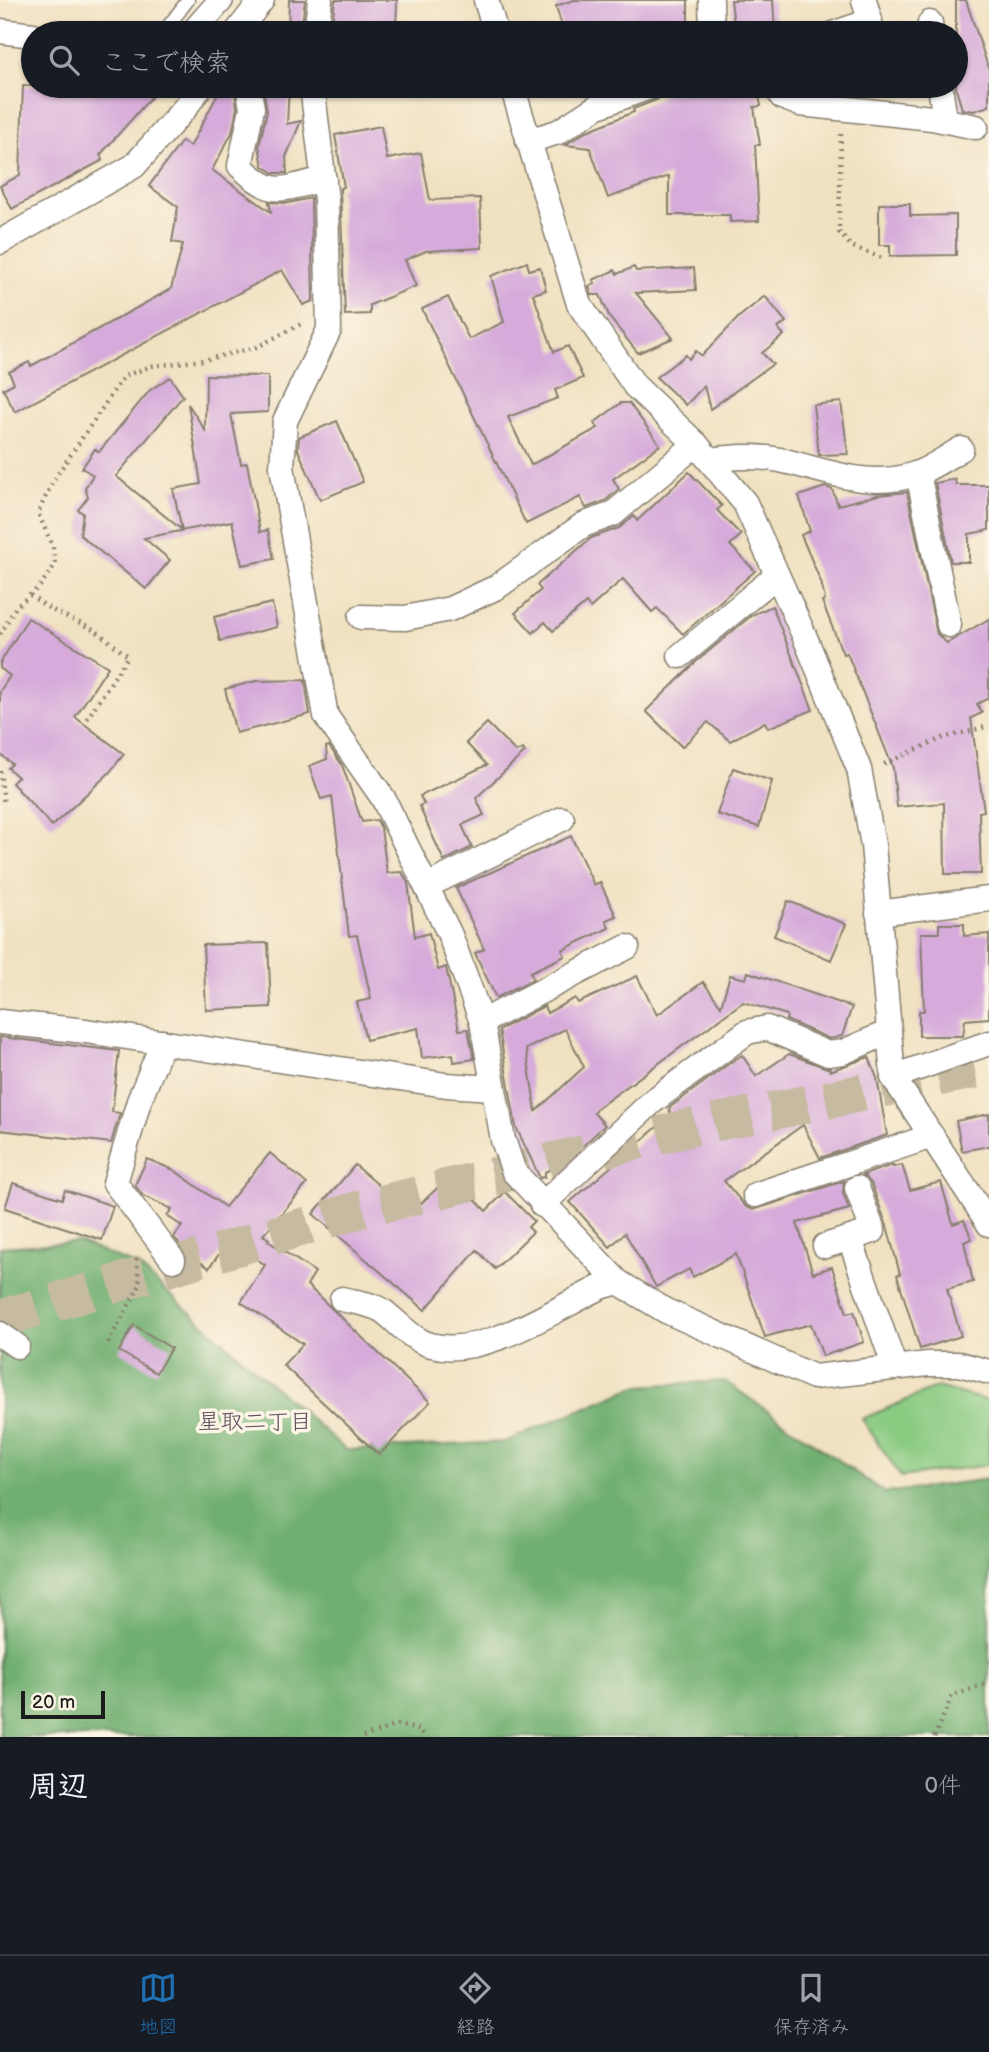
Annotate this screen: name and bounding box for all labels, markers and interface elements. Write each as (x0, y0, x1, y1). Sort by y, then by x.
search box (21, 21, 968, 98)
icon: search (45, 41, 83, 79)
text: ここで検索 (101, 48, 231, 79)
district label: 星取二丁目 (198, 1408, 313, 1436)
scale bar (21, 1688, 105, 1720)
text: 20 m (32, 1691, 75, 1714)
text: 周辺 (28, 1769, 88, 1805)
text: 0件 (924, 1772, 961, 1800)
tab: 地図 (139, 1969, 178, 2039)
tab: 経路 (456, 1969, 495, 2039)
tab: 保存済み (773, 1969, 850, 2039)

